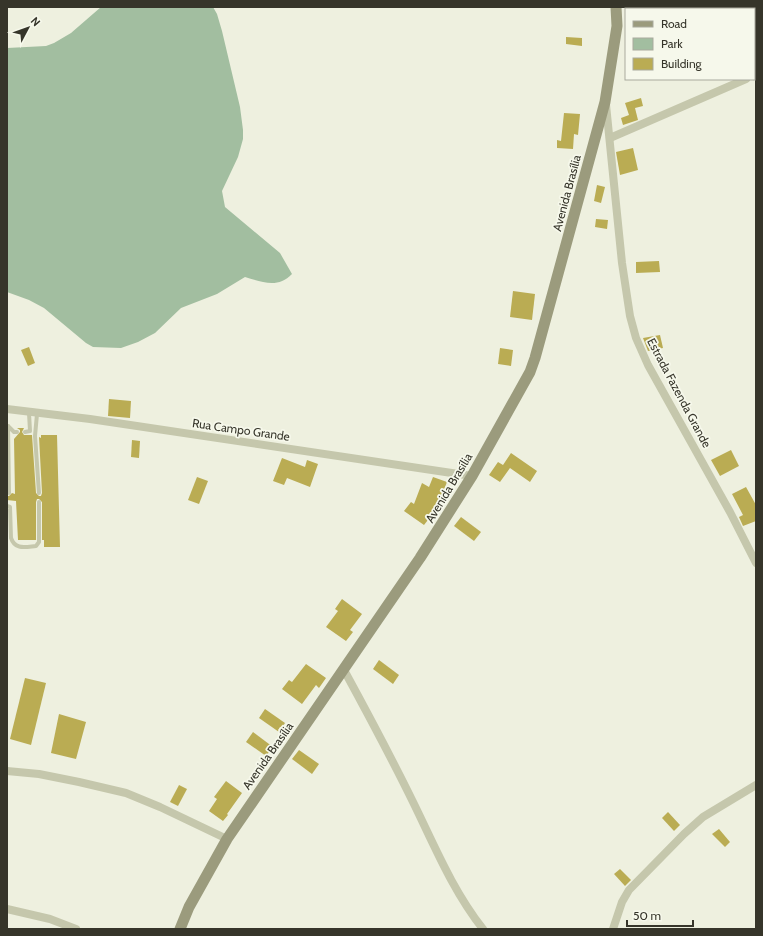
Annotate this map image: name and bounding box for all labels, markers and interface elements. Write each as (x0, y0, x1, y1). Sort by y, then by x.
north arrow (8, 8, 48, 48)
legend (625, 8, 755, 80)
text: N (28, 14, 43, 29)
text: Road (661, 16, 687, 31)
text: Park (661, 36, 683, 51)
text: Building (661, 56, 703, 71)
street label: Avenida Brasília (549, 153, 584, 233)
street label: Estrada Fazenda Grande (644, 335, 715, 450)
street label: Rua Campo Grande (191, 415, 291, 444)
street label: Avenida Brasília (422, 450, 475, 525)
street label: Avenida Brasília (239, 719, 296, 792)
scale bar (627, 902, 693, 928)
text: 50 m (633, 908, 661, 923)

